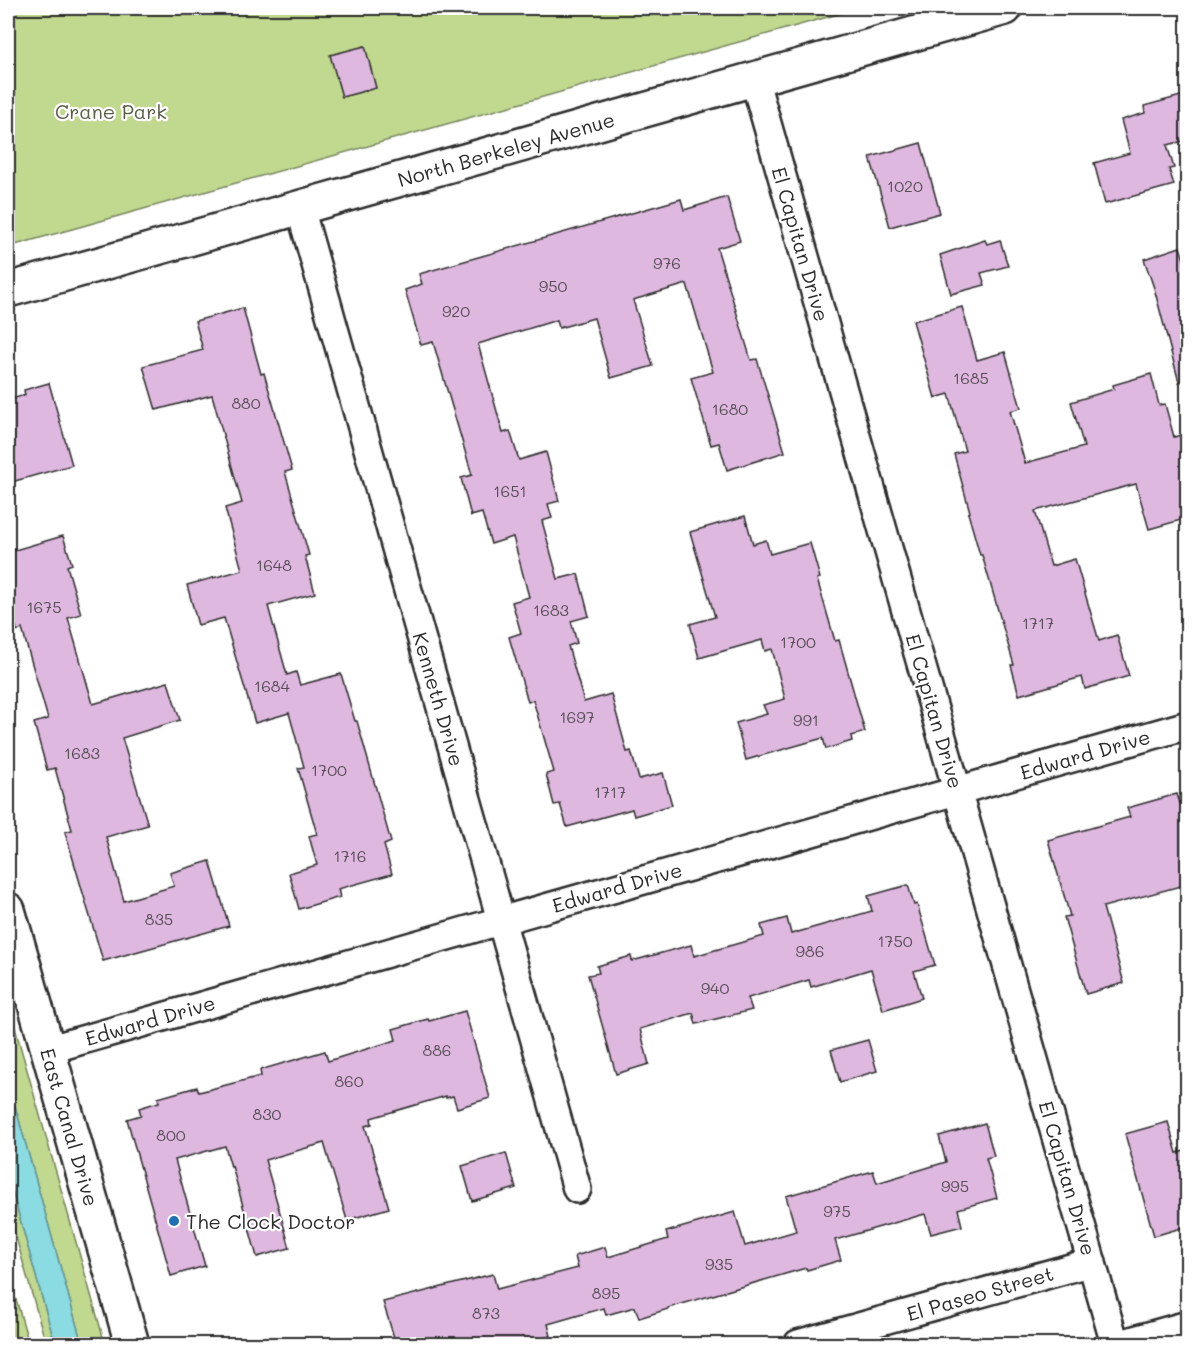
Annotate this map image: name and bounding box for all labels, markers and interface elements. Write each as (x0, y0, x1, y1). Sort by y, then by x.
park label: Crane Park (55, 98, 167, 124)
street label: North Berkeley Avenue (395, 106, 617, 192)
street label: El Capitan Drive (766, 164, 836, 324)
house number: 1020 (887, 175, 923, 196)
house number: 976 (653, 252, 681, 273)
house number: 950 (539, 275, 567, 296)
house number: 920 (442, 300, 470, 321)
house number: 1685 (953, 367, 989, 388)
house number: 880 (231, 392, 261, 413)
house number: 1680 (712, 398, 748, 419)
house number: 1651 (493, 480, 527, 501)
house number: 1648 (256, 554, 292, 575)
house number: 1675 (26, 596, 62, 617)
house number: 1683 (533, 599, 569, 620)
house number: 1717 (1022, 612, 1054, 633)
street label: Kenneth Drive (407, 629, 471, 769)
house number: 1700 (780, 631, 816, 652)
street label: El Capitan Drive (900, 631, 970, 791)
house number: 1684 (254, 675, 291, 696)
house number: 1697 (559, 706, 595, 727)
house number: 991 (793, 709, 819, 730)
street label: Edward Drive (1017, 723, 1153, 785)
house number: 1683 (64, 742, 100, 763)
house number: 1700 (311, 759, 347, 780)
house number: 1717 (594, 781, 626, 802)
house number: 1716 (334, 845, 366, 866)
street label: Edward Drive (549, 856, 685, 918)
house number: 835 (145, 908, 173, 929)
house number: 1750 (877, 930, 913, 951)
house number: 986 (796, 940, 824, 961)
house number: 940 (701, 977, 729, 998)
street label: Edward Drive (82, 989, 218, 1051)
house number: 886 (422, 1039, 452, 1060)
street label: East Canal Drive (35, 1045, 105, 1209)
house number: 860 (334, 1070, 364, 1091)
street label: El Capitan Drive (1033, 1098, 1103, 1258)
house number: 830 (253, 1103, 282, 1124)
house number: 800 (156, 1124, 186, 1145)
house number: 995 (941, 1175, 969, 1196)
house number: 975 (823, 1200, 851, 1221)
place label: The Clock Doctor (186, 1208, 355, 1234)
marker: The Clock Doctor (167, 1214, 181, 1228)
house number: 935 (705, 1253, 733, 1274)
street label: El Paseo Street (904, 1260, 1056, 1326)
house number: 895 (592, 1282, 620, 1303)
house number: 873 (472, 1302, 500, 1323)

